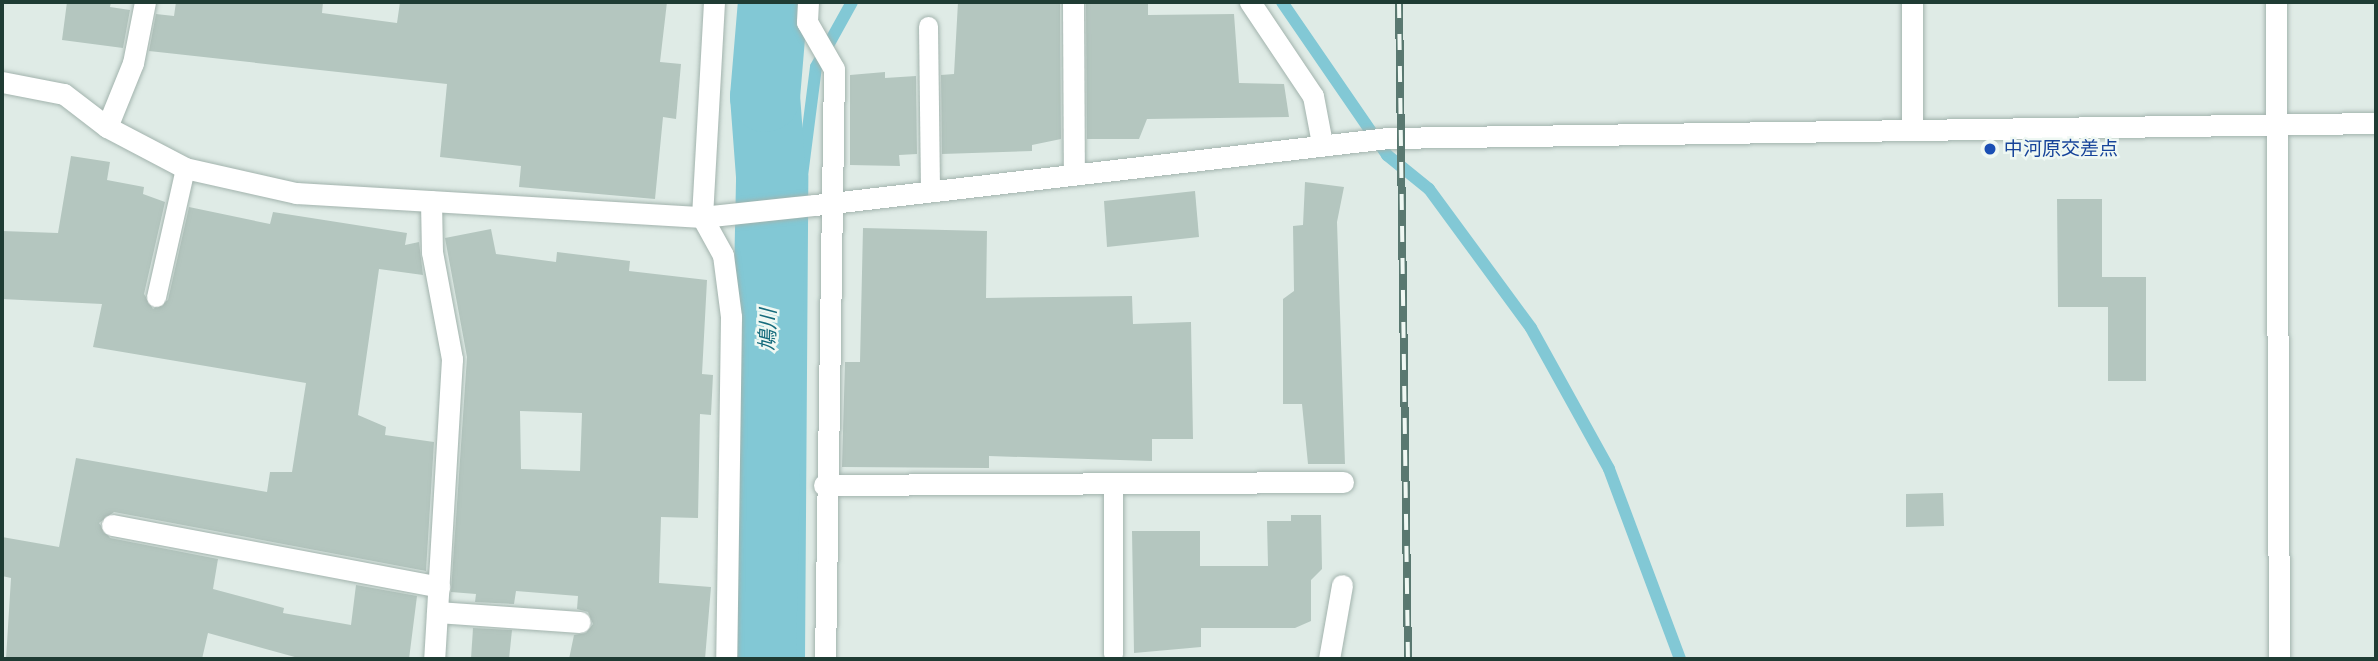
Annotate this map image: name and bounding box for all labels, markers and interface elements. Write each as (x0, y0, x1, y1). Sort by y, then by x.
place label: 中河原交差点 (2004, 138, 2118, 160)
marker: 中河原交差点 (1982, 141, 1998, 157)
water label: 鳩川 (755, 309, 781, 351)

